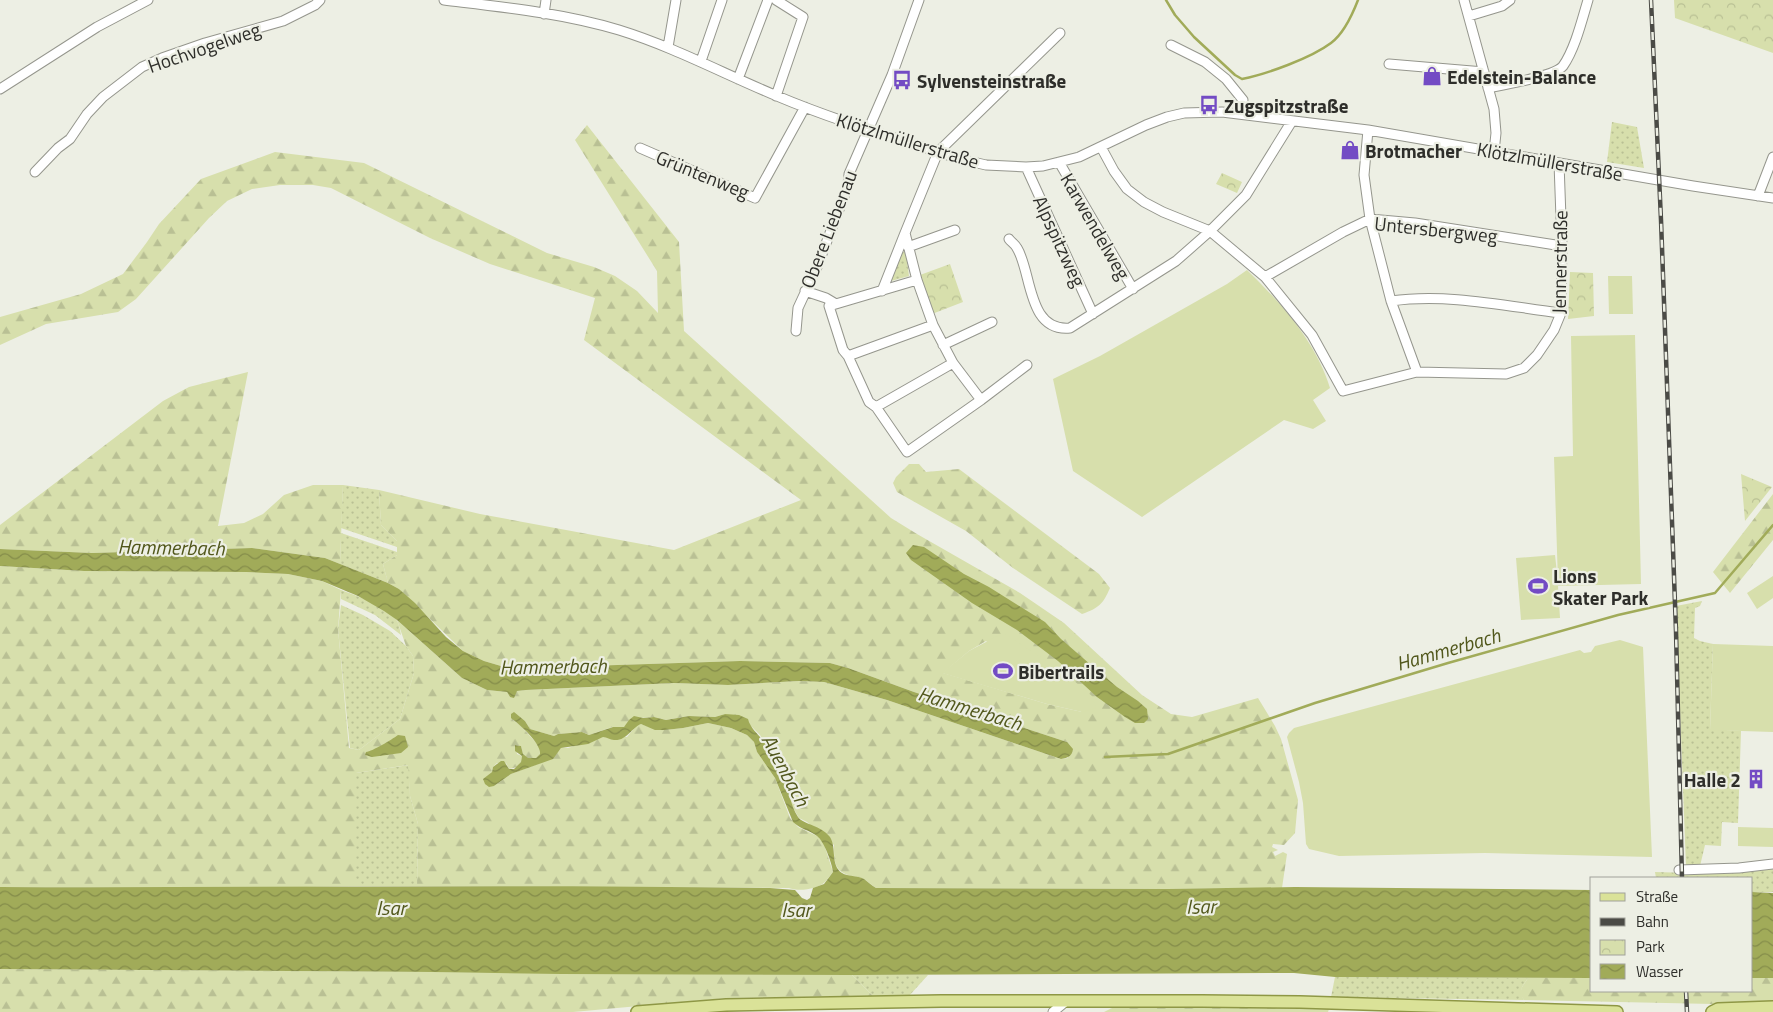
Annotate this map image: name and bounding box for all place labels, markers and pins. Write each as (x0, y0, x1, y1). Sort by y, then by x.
place label: Edelstein-Balance (1447, 62, 1596, 91)
shop icon: Edelstein-Balance (1421, 65, 1443, 87)
place label: Sylvensteinstraße (917, 66, 1067, 95)
bus stop icon: Sylvensteinstraße (891, 69, 913, 91)
place label: Zugspitzstraße (1224, 91, 1349, 120)
bus stop icon: Zugspitzstraße (1198, 94, 1220, 116)
place label: Brotmacher (1365, 136, 1462, 165)
shop icon: Brotmacher (1339, 139, 1361, 161)
place label: Lions Skater Park (1553, 561, 1649, 612)
sports icon: Lions Skater Park (1527, 575, 1549, 597)
place label: Bibertrails (1018, 657, 1104, 686)
sports icon: Bibertrails (992, 660, 1014, 682)
place label: Halle 2 (1684, 765, 1741, 794)
building icon: Halle 2 (1745, 768, 1767, 790)

